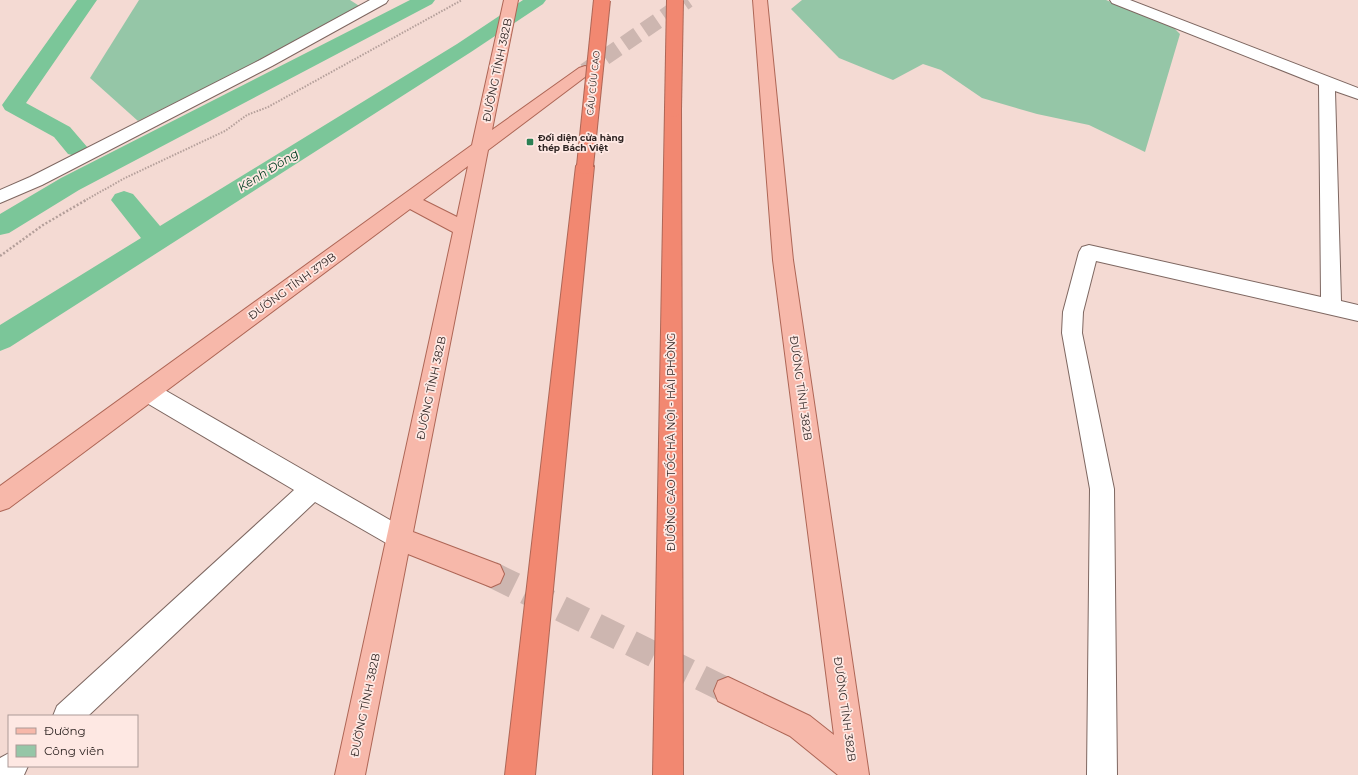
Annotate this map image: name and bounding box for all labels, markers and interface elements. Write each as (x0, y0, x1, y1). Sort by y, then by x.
street label: ĐƯỜNG TỈNH 382B (479, 17, 515, 123)
street label: CẦU CỬU CAO (584, 50, 602, 116)
place label: Đối diện cửa hàng thép Bách Việt (538, 132, 624, 153)
marker: Đối diện cửa hàng thép Bách Việt (525, 137, 535, 147)
water label: Kênh Đông (235, 145, 301, 195)
street label: ĐƯỜNG TỈNH 379B (245, 249, 339, 323)
street label: ĐƯỜNG CAO TỐC HÀ NỘI - HẢI PHÒNG (664, 333, 678, 551)
street label: ĐƯỜNG TỈNH 382B (413, 335, 449, 441)
street label: ĐƯỜNG TỈNH 382B (787, 335, 815, 441)
street label: ĐƯỜNG TỈNH 382B (347, 652, 383, 758)
street label: ĐƯỜNG TỈNH 382B (831, 656, 859, 762)
legend (8, 715, 138, 767)
text: Đường (44, 723, 86, 738)
text: Công viên (44, 743, 104, 758)

